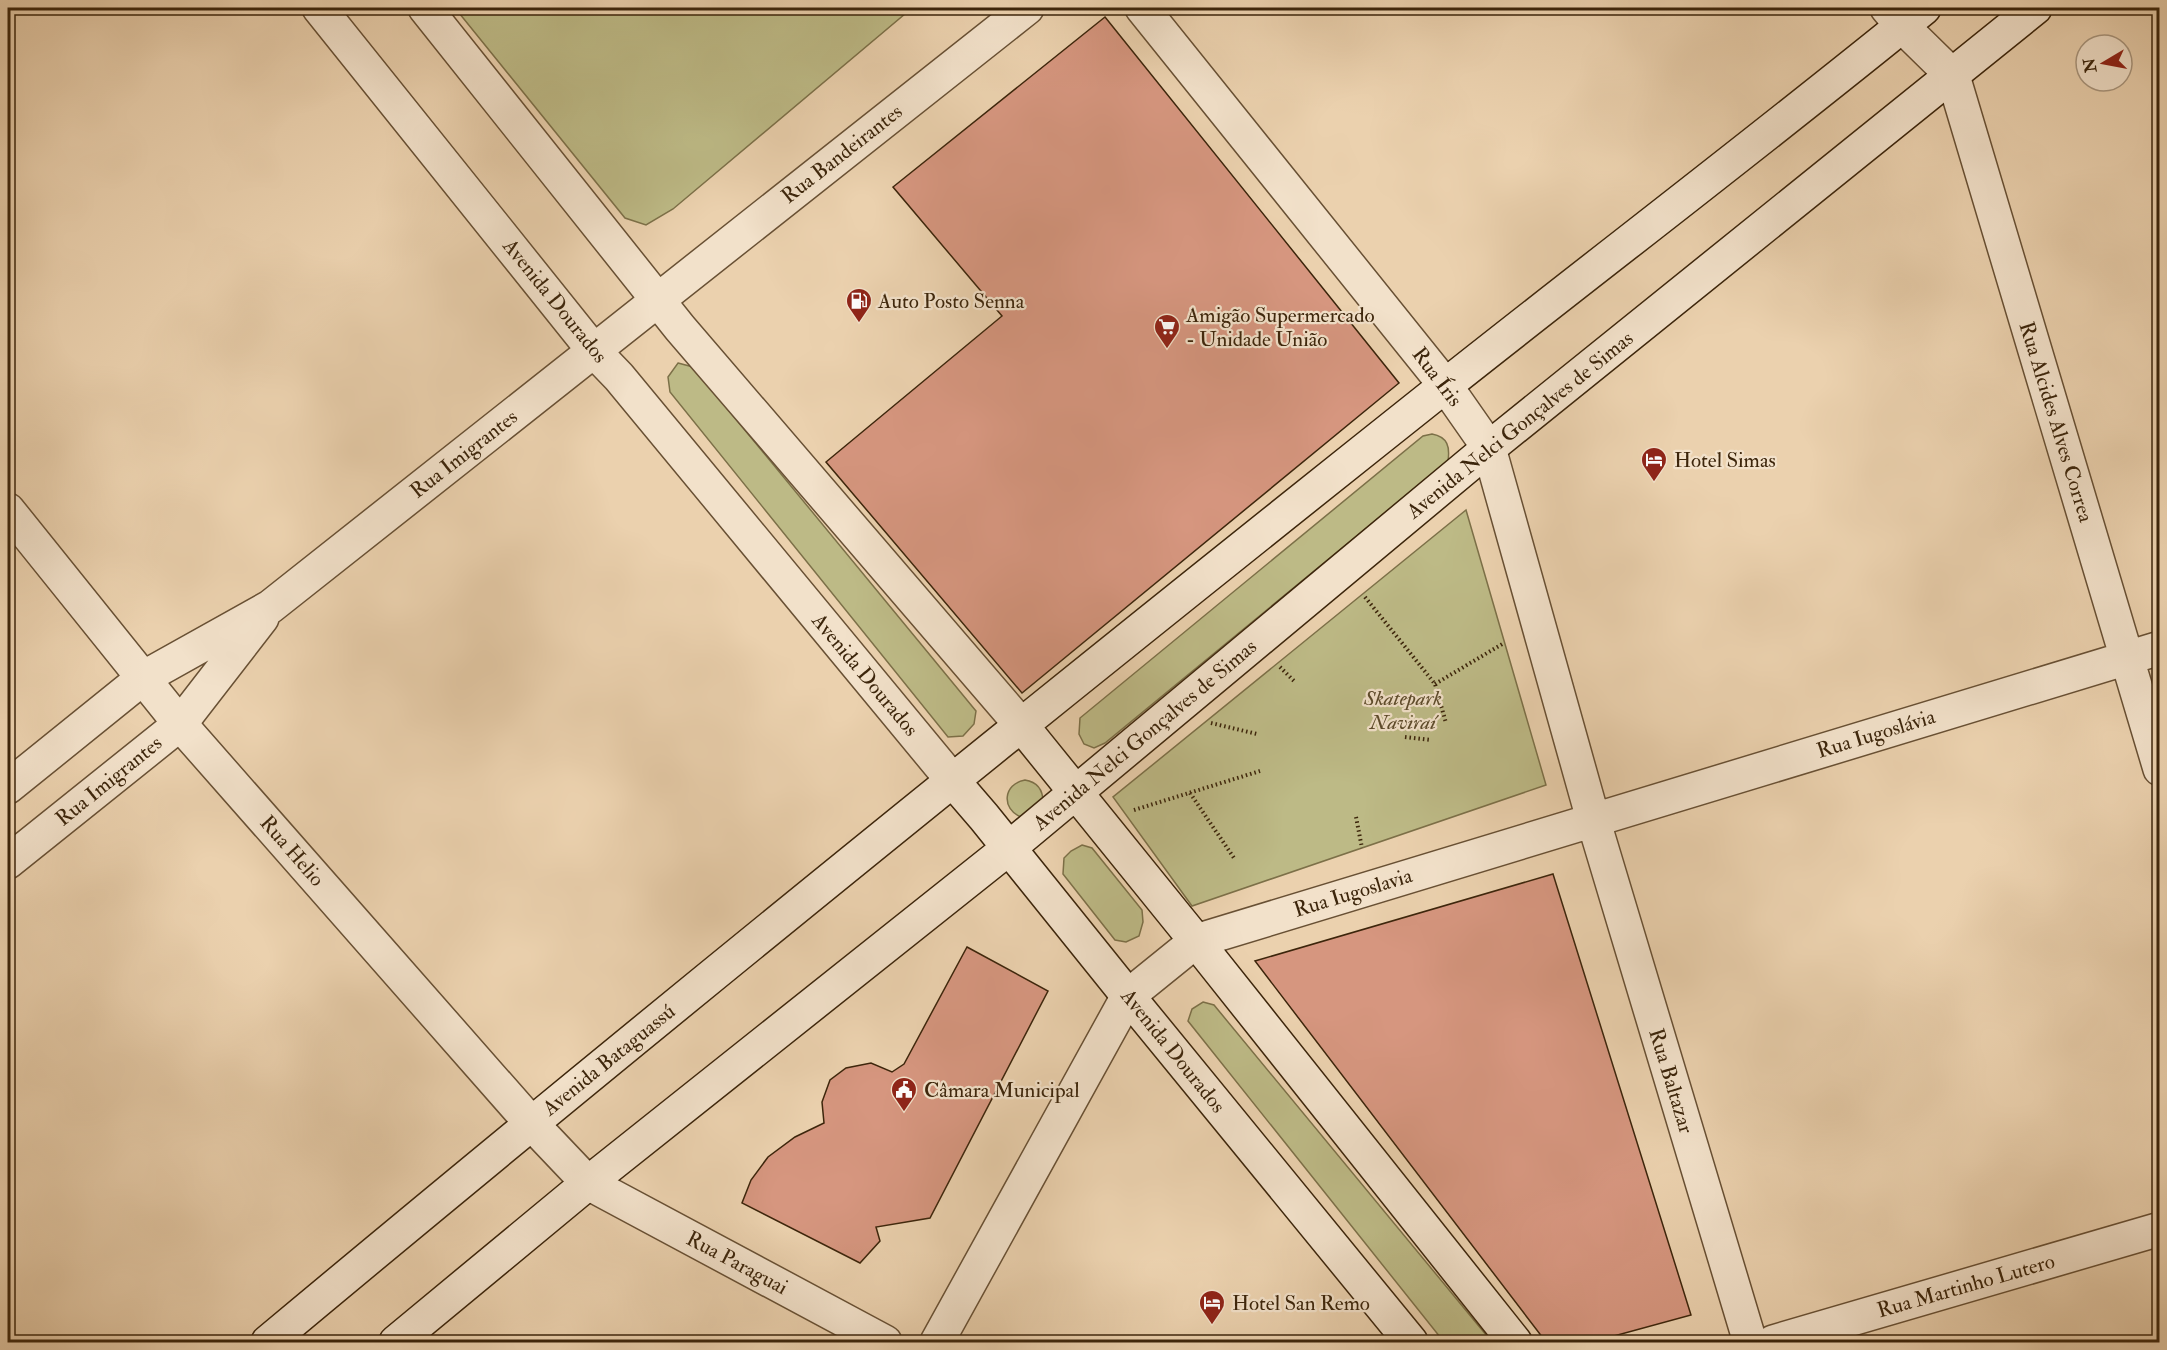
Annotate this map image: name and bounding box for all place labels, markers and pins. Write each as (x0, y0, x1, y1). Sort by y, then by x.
fuel station icon: Auto Posto Senna (844, 286, 874, 324)
place label: Auto Posto Senna (877, 288, 1025, 315)
place label: Amigão Supermercado - Unidade União (1185, 302, 1375, 353)
supermarket icon: Amigão Supermercado - Unidade União (1152, 312, 1182, 350)
hotel icon: Hotel Simas (1639, 445, 1669, 483)
place label: Hotel Simas (1674, 447, 1776, 474)
public building icon: Câmara Municipal (889, 1075, 919, 1113)
place label: Câmara Municipal (924, 1077, 1080, 1104)
hotel icon: Hotel San Remo (1197, 1288, 1227, 1326)
place label: Hotel San Remo (1232, 1290, 1370, 1317)

